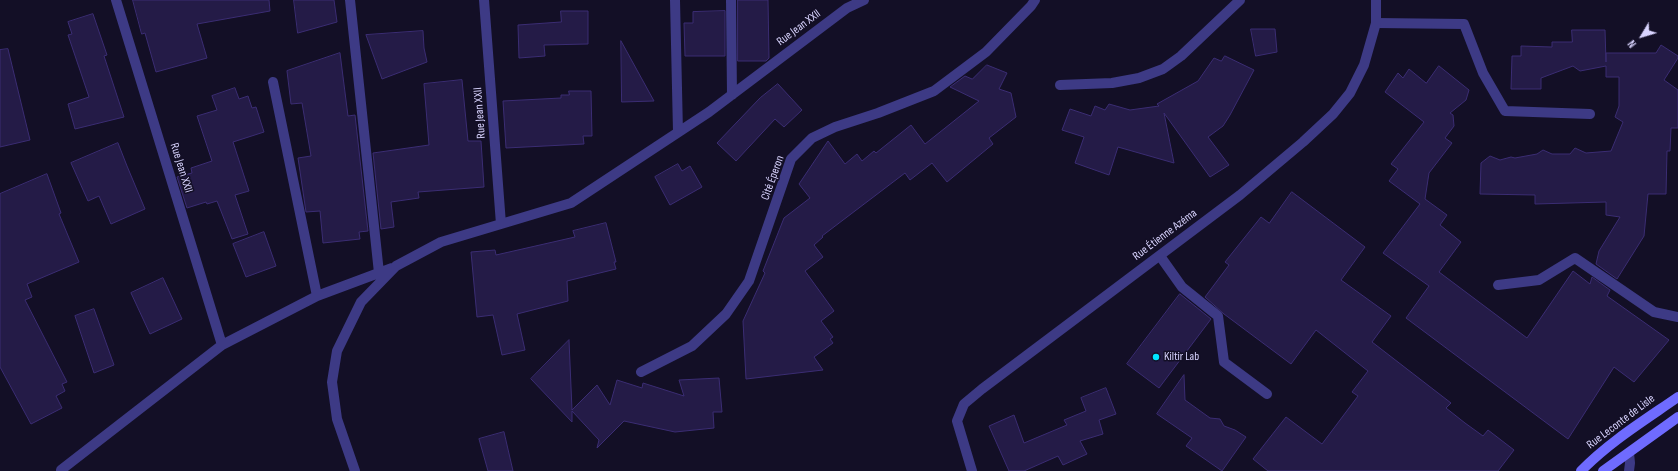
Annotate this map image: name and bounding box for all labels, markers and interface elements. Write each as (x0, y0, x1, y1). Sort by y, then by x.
street label: Rue Jean XXII (774, 7, 824, 49)
north arrow (1622, 16, 1662, 56)
text: N (1625, 37, 1639, 50)
street label: Rue Jean XXII (471, 87, 489, 139)
street label: Rue Jean XXII (167, 141, 195, 195)
street label: Cité Éperon (758, 154, 788, 202)
street label: Rue Étienne Azéma (1130, 206, 1200, 264)
place label: Kiltir Lab (1164, 350, 1199, 364)
marker: Kiltir Lab (1151, 352, 1161, 362)
street label: Rue Leconte de Lisle (1584, 392, 1658, 452)

